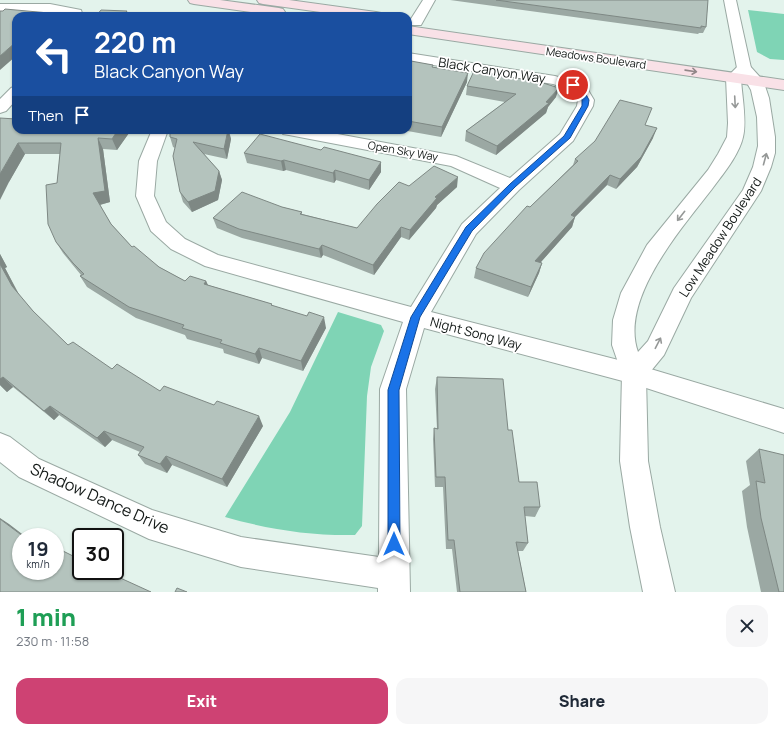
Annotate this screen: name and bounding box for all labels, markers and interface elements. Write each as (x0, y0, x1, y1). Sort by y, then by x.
text: 220 m (94, 23, 177, 61)
icon: left (28, 28, 80, 80)
street label: Meadows Boulevard (545, 43, 647, 72)
street label: Black Canyon Way (437, 53, 547, 87)
text: Black Canyon Way (94, 59, 244, 83)
one-way arrow (684, 67, 697, 75)
pin (556, 68, 590, 102)
icon: arrive (562, 74, 584, 96)
one-way arrow (732, 95, 739, 108)
icon: arrive (71, 104, 93, 126)
text: Then (28, 105, 63, 126)
street label: Open Sky Way (367, 137, 440, 164)
one-way arrow (762, 153, 769, 166)
street label: Low Meadow Boulevard (674, 174, 766, 300)
one-way arrow (677, 210, 686, 221)
street label: Night Song Way (428, 312, 524, 354)
one-way arrow (655, 338, 662, 350)
street label: Shadow Dance Drive (27, 457, 173, 539)
position arrow (373, 523, 415, 565)
speed limit sign: 30 (72, 528, 124, 580)
text: 19 (27, 535, 49, 562)
text: km/h (26, 557, 50, 571)
text: 1 min (16, 600, 76, 633)
button: close (726, 605, 768, 647)
text: 230 m · 11:58 (16, 632, 89, 650)
button: Exit (16, 678, 388, 724)
button: Share (396, 678, 768, 724)

